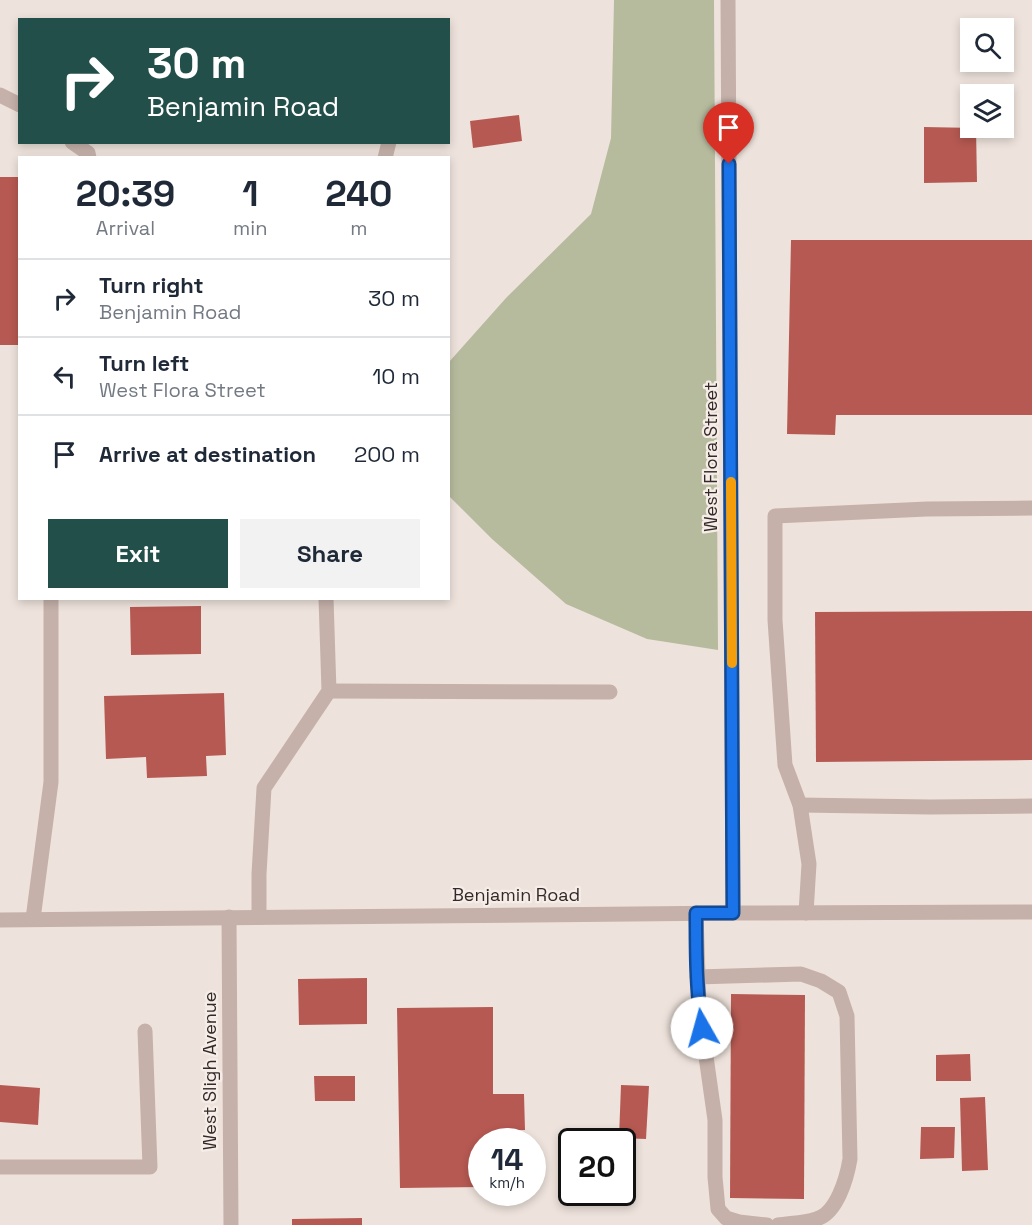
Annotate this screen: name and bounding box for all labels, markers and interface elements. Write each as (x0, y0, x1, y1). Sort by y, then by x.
map controls (960, 18, 1014, 138)
button: search (960, 18, 1014, 72)
text: 30 m (147, 37, 246, 90)
icon: right (48, 42, 126, 120)
button: layers (960, 84, 1014, 138)
text: Benjamin Road (147, 89, 339, 124)
pin (703, 102, 754, 164)
icon: arrive (712, 111, 745, 144)
text: 20:39 (76, 171, 175, 217)
text: 1 (242, 171, 258, 217)
text: 240 (325, 171, 392, 217)
text: Arrival (96, 215, 155, 241)
text: min (233, 215, 267, 241)
text: m (350, 215, 367, 241)
text: Turn right (99, 271, 204, 299)
icon: right (48, 282, 81, 315)
text: 30 m (368, 284, 420, 312)
text: Benjamin Road (99, 299, 241, 325)
text: Turn left (99, 349, 189, 377)
icon: left (48, 360, 81, 393)
text: 10 m (372, 362, 420, 390)
text: West Flora Street (99, 377, 266, 403)
street label: West Flora Street (699, 382, 722, 532)
icon: arrive (48, 438, 81, 471)
text: Arrive at destination (99, 440, 316, 468)
text: 200 m (354, 440, 420, 468)
button: Exit (48, 519, 228, 588)
button: Share (240, 519, 420, 588)
street label: Benjamin Road (452, 883, 580, 906)
street label: West Sligh Avenue (198, 992, 221, 1150)
position arrow (670, 996, 734, 1060)
speed limit sign: 20 (558, 1128, 636, 1206)
text: 14 (491, 1140, 523, 1179)
text: km/h (489, 1173, 525, 1192)

